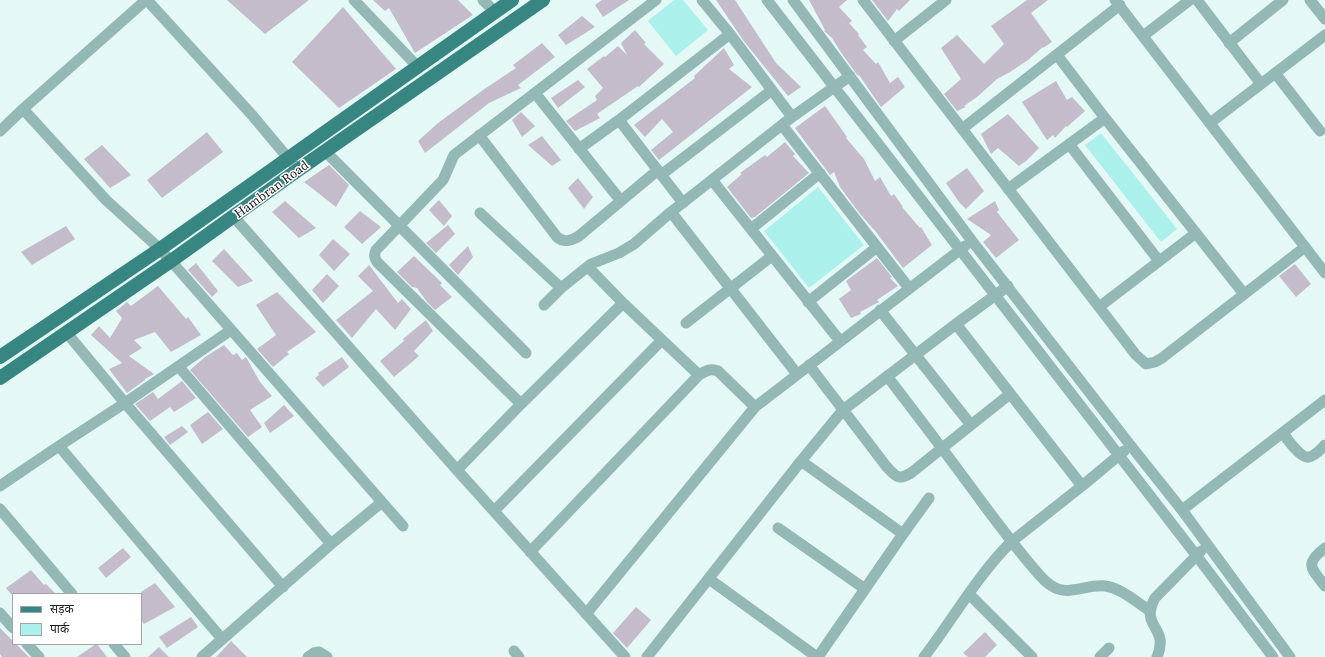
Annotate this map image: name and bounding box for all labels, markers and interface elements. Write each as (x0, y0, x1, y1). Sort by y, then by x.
street label: Hambran Road (232, 158, 312, 222)
legend (12, 593, 142, 645)
text: सड़क (50, 601, 74, 617)
text: पार्क (50, 621, 69, 637)

